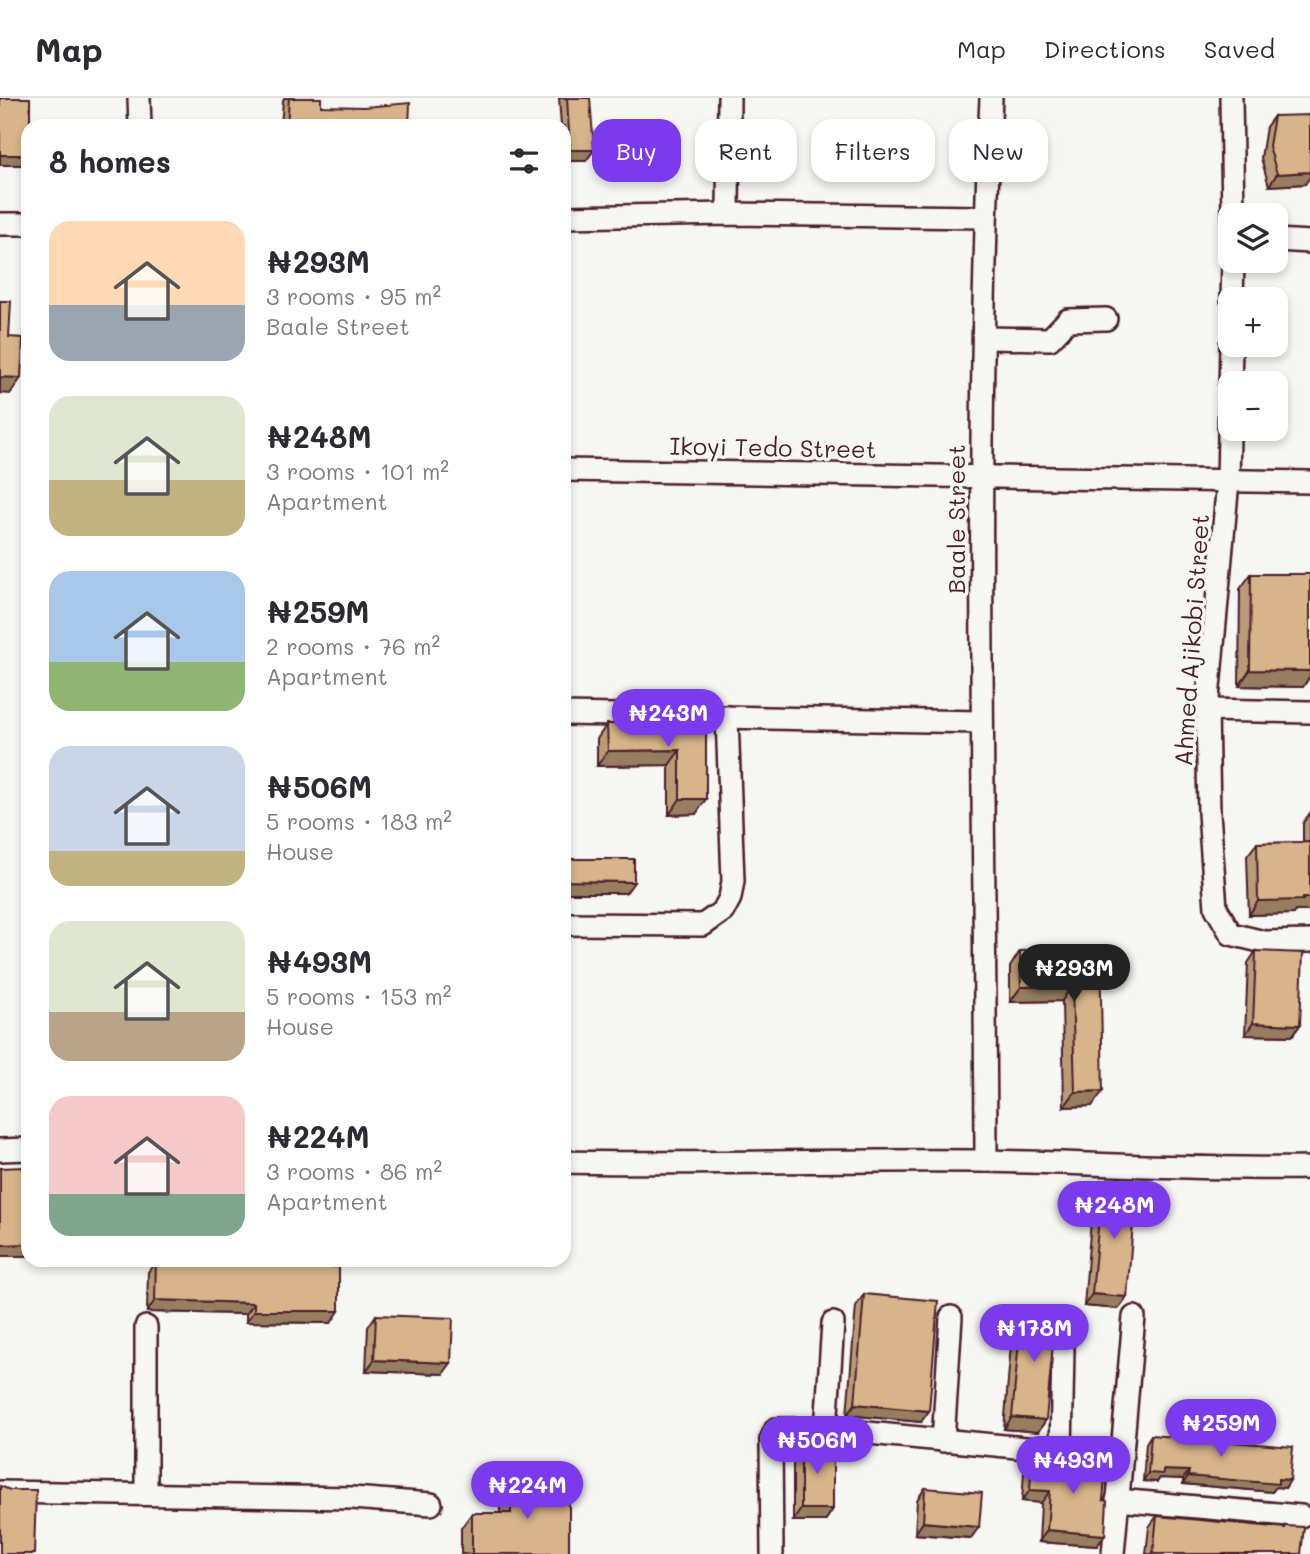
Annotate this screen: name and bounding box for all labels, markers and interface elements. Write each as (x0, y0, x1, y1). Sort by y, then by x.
text: Map (35, 27, 103, 70)
text: Map (957, 33, 1006, 64)
text: Directions (1044, 33, 1166, 64)
text: Saved (1204, 33, 1275, 64)
chip: Buy (592, 119, 681, 182)
chip: Rent (695, 119, 797, 182)
chip: Filters (811, 119, 935, 182)
chip: New (949, 119, 1048, 182)
text: 8 homes (49, 141, 171, 181)
icon: filters (505, 142, 543, 180)
map controls (1218, 203, 1288, 441)
button: layers (1218, 203, 1288, 273)
text: ₦293M (266, 241, 370, 281)
icon: home (105, 249, 189, 333)
text: 3 rooms · 95 m² (266, 281, 441, 311)
button: + (1218, 287, 1288, 357)
text: Baale Street (266, 311, 410, 341)
button: − (1218, 371, 1288, 441)
text: ₦248M (266, 416, 372, 456)
icon: home (105, 424, 189, 508)
street label: Ikoyi Tedo Street (669, 430, 877, 464)
street label: Baale Street (940, 444, 971, 594)
text: 3 rooms · 101 m² (266, 456, 449, 486)
text: Apartment (266, 486, 388, 516)
street label: Ahmed Ajikobi Street (1167, 513, 1215, 767)
text: ₦259M (266, 591, 370, 631)
icon: home (105, 599, 189, 683)
text: 2 rooms · 76 m² (266, 631, 440, 661)
text: Apartment (266, 661, 388, 691)
pin: ₦243M (619, 690, 717, 749)
text: ₦243M (628, 697, 708, 727)
text: ₦506M (266, 766, 372, 806)
icon: home (105, 774, 189, 858)
text: 5 rooms · 183 m² (266, 806, 452, 836)
text: House (266, 836, 334, 866)
text: ₦493M (266, 941, 372, 981)
pin: ₦293M (1025, 944, 1123, 1004)
icon: home (105, 949, 189, 1033)
text: ₦293M (1034, 952, 1114, 982)
text: 5 rooms · 153 m² (266, 981, 451, 1011)
text: House (266, 1011, 334, 1041)
text: ₦224M (266, 1116, 370, 1156)
icon: home (105, 1124, 189, 1208)
text: 3 rooms · 86 m² (266, 1156, 442, 1186)
pin: ₦248M (1065, 1182, 1163, 1241)
text: Apartment (266, 1186, 388, 1216)
text: ₦248M (1073, 1189, 1155, 1219)
pin: ₦178M (985, 1304, 1083, 1364)
text: ₦178M (996, 1312, 1072, 1342)
pin: ₦259M (1172, 1400, 1270, 1459)
text: ₦259M (1181, 1407, 1261, 1437)
pin: ₦506M (768, 1416, 866, 1476)
text: ₦506M (776, 1424, 858, 1454)
pin: ₦493M (1024, 1436, 1122, 1496)
text: ₦493M (1032, 1444, 1114, 1474)
pin: ₦224M (478, 1462, 576, 1521)
text: ₦224M (487, 1469, 567, 1499)

